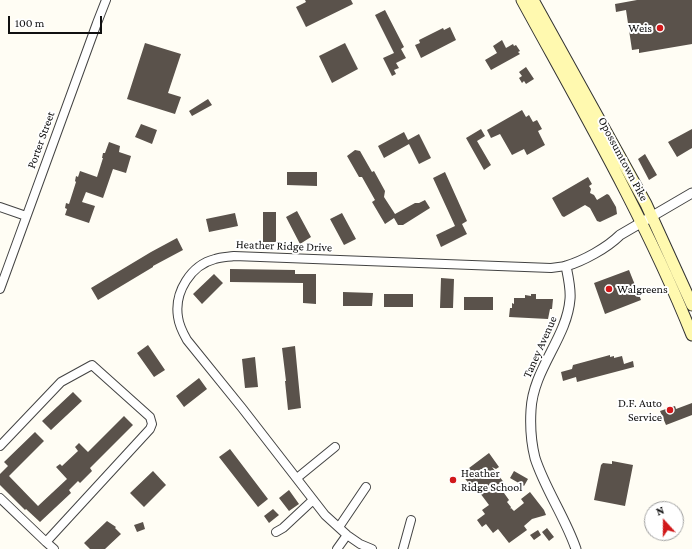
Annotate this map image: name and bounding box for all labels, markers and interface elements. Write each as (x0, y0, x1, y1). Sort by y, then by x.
scale bar (10, 8, 104, 34)
text: 100 m (15, 16, 44, 30)
place label: Weis (628, 21, 652, 35)
marker: Weis (655, 23, 665, 33)
street label: Porter Street (24, 109, 58, 171)
street label: Opossumtown Pike (595, 114, 651, 204)
street label: Heather Ridge Drive (236, 237, 332, 255)
place label: Walgreens (617, 282, 668, 296)
marker: Walgreens (604, 284, 614, 294)
street label: Taney Avenue (520, 314, 560, 380)
place label: D.F. Auto Service (618, 396, 662, 424)
marker: D.F. Auto Service (665, 405, 675, 415)
place label: Heather Ridge School (461, 466, 522, 494)
marker: Heather Ridge School (448, 475, 458, 485)
north arrow (644, 501, 684, 541)
text: N (654, 504, 666, 518)

